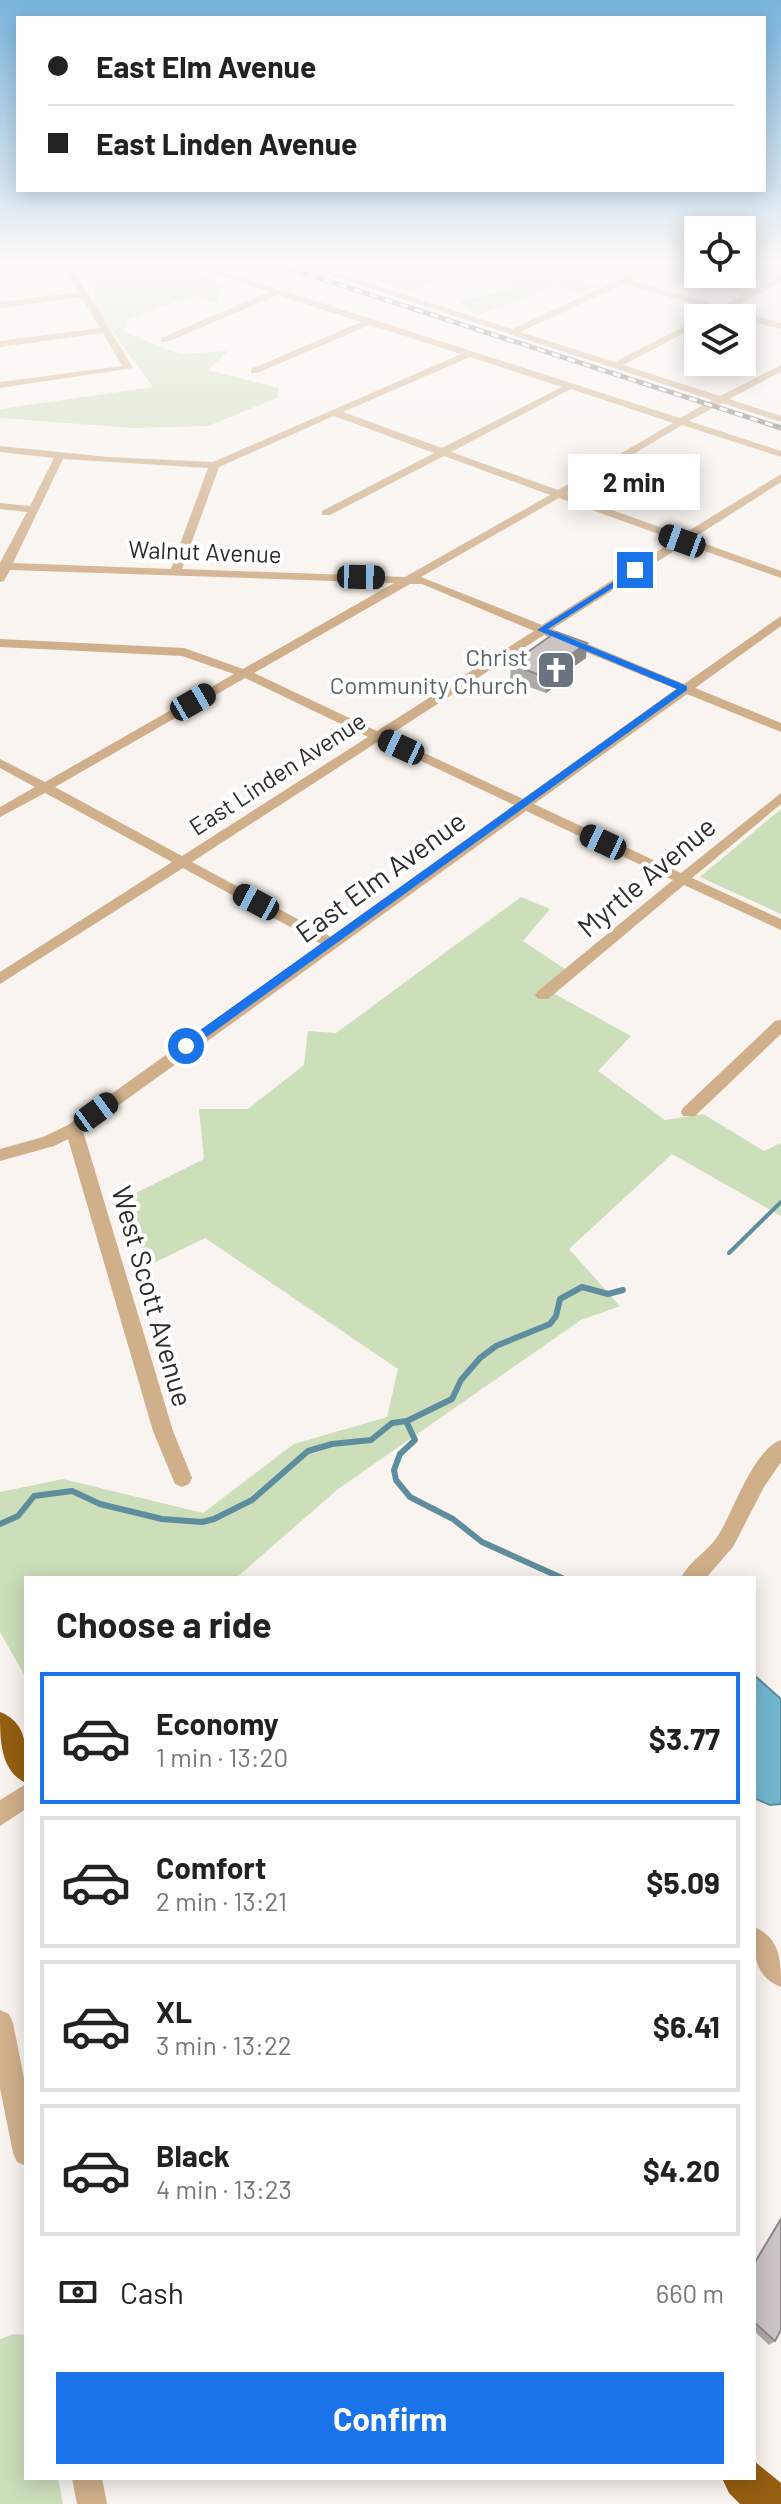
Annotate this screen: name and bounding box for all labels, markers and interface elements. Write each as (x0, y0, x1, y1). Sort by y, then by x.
text: East Elm Avenue (96, 48, 316, 84)
text: East Linden Avenue (96, 125, 357, 161)
map controls (684, 216, 756, 376)
button: locate (684, 216, 756, 288)
button: layers (684, 304, 756, 376)
callout: 2 min (569, 454, 701, 510)
text: 2 min (603, 466, 665, 497)
car (655, 522, 709, 560)
street label: Walnut Avenue (128, 534, 282, 568)
route end (617, 552, 653, 588)
car (337, 565, 385, 589)
place label: Christ Community Church (330, 642, 528, 699)
church icon: Christ Community Church (535, 649, 577, 691)
car (166, 680, 220, 724)
street label: East Linden Avenue (183, 705, 371, 841)
car (374, 726, 428, 768)
street label: East Elm Avenue (288, 803, 472, 949)
street label: Myrtle Avenue (570, 808, 722, 944)
car (576, 821, 630, 863)
car (229, 880, 283, 924)
route start (168, 1028, 204, 1064)
car (70, 1088, 122, 1136)
street label: West Scott Avenue (105, 1182, 201, 1410)
text: Choose a ride (56, 1602, 272, 1645)
icon: car (60, 1702, 132, 1774)
text: Economy (156, 1705, 279, 1741)
text: $3.77 (649, 1720, 720, 1756)
text: 1 min · 13:20 (156, 1741, 288, 1772)
icon: car (60, 1846, 132, 1918)
text: Comfort (156, 1849, 266, 1885)
text: $5.09 (646, 1864, 720, 1900)
text: 2 min · 13:21 (156, 1885, 287, 1916)
icon: car (60, 1990, 132, 2062)
text: XL (156, 1993, 192, 2029)
text: $6.41 (653, 2008, 720, 2044)
text: 3 min · 13:22 (156, 2029, 292, 2060)
icon: car (60, 2134, 132, 2206)
text: Black (156, 2137, 230, 2173)
text: $4.20 (643, 2152, 720, 2188)
text: 4 min · 13:23 (156, 2173, 292, 2204)
icon: cash (56, 2270, 100, 2314)
text: Cash (120, 2274, 184, 2310)
text: 660 m (656, 2277, 724, 2308)
button: Confirm (56, 2372, 724, 2464)

